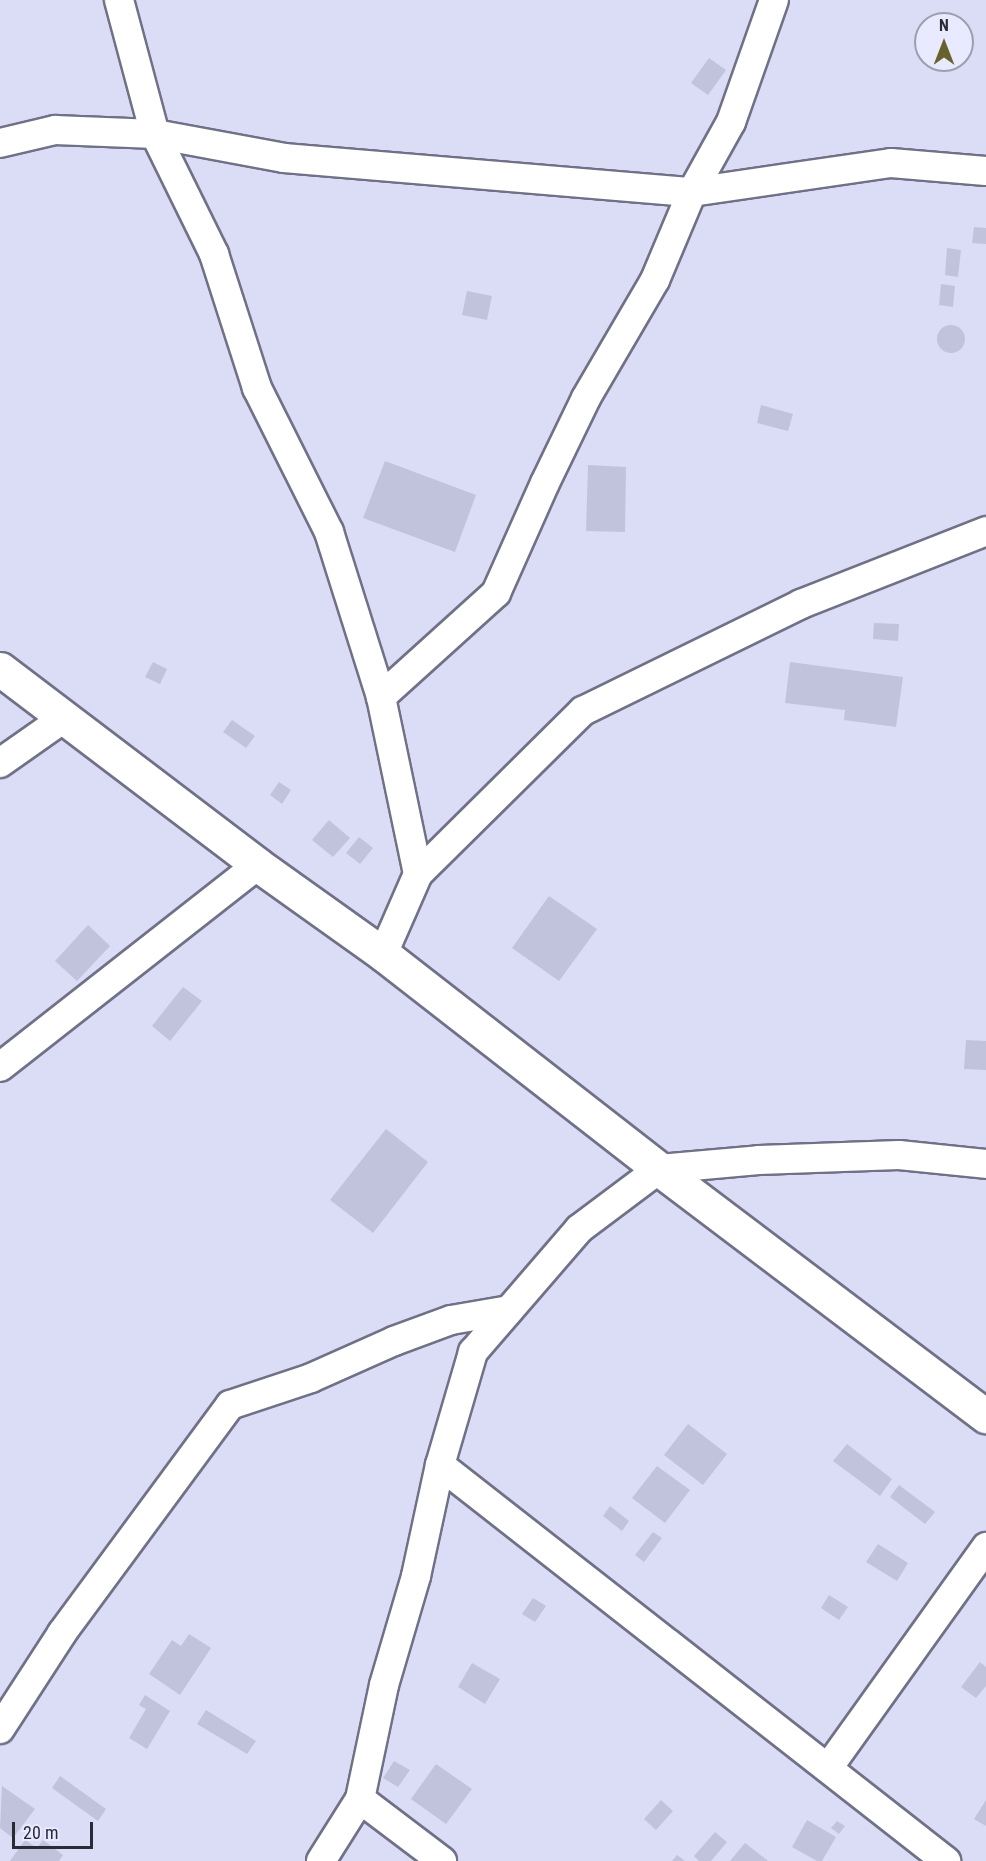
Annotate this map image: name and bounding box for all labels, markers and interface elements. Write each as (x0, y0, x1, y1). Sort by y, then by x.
north arrow (914, 12, 974, 72)
text: N (939, 16, 949, 35)
scale bar (15, 1810, 96, 1848)
text: 20 m (23, 1822, 58, 1843)

